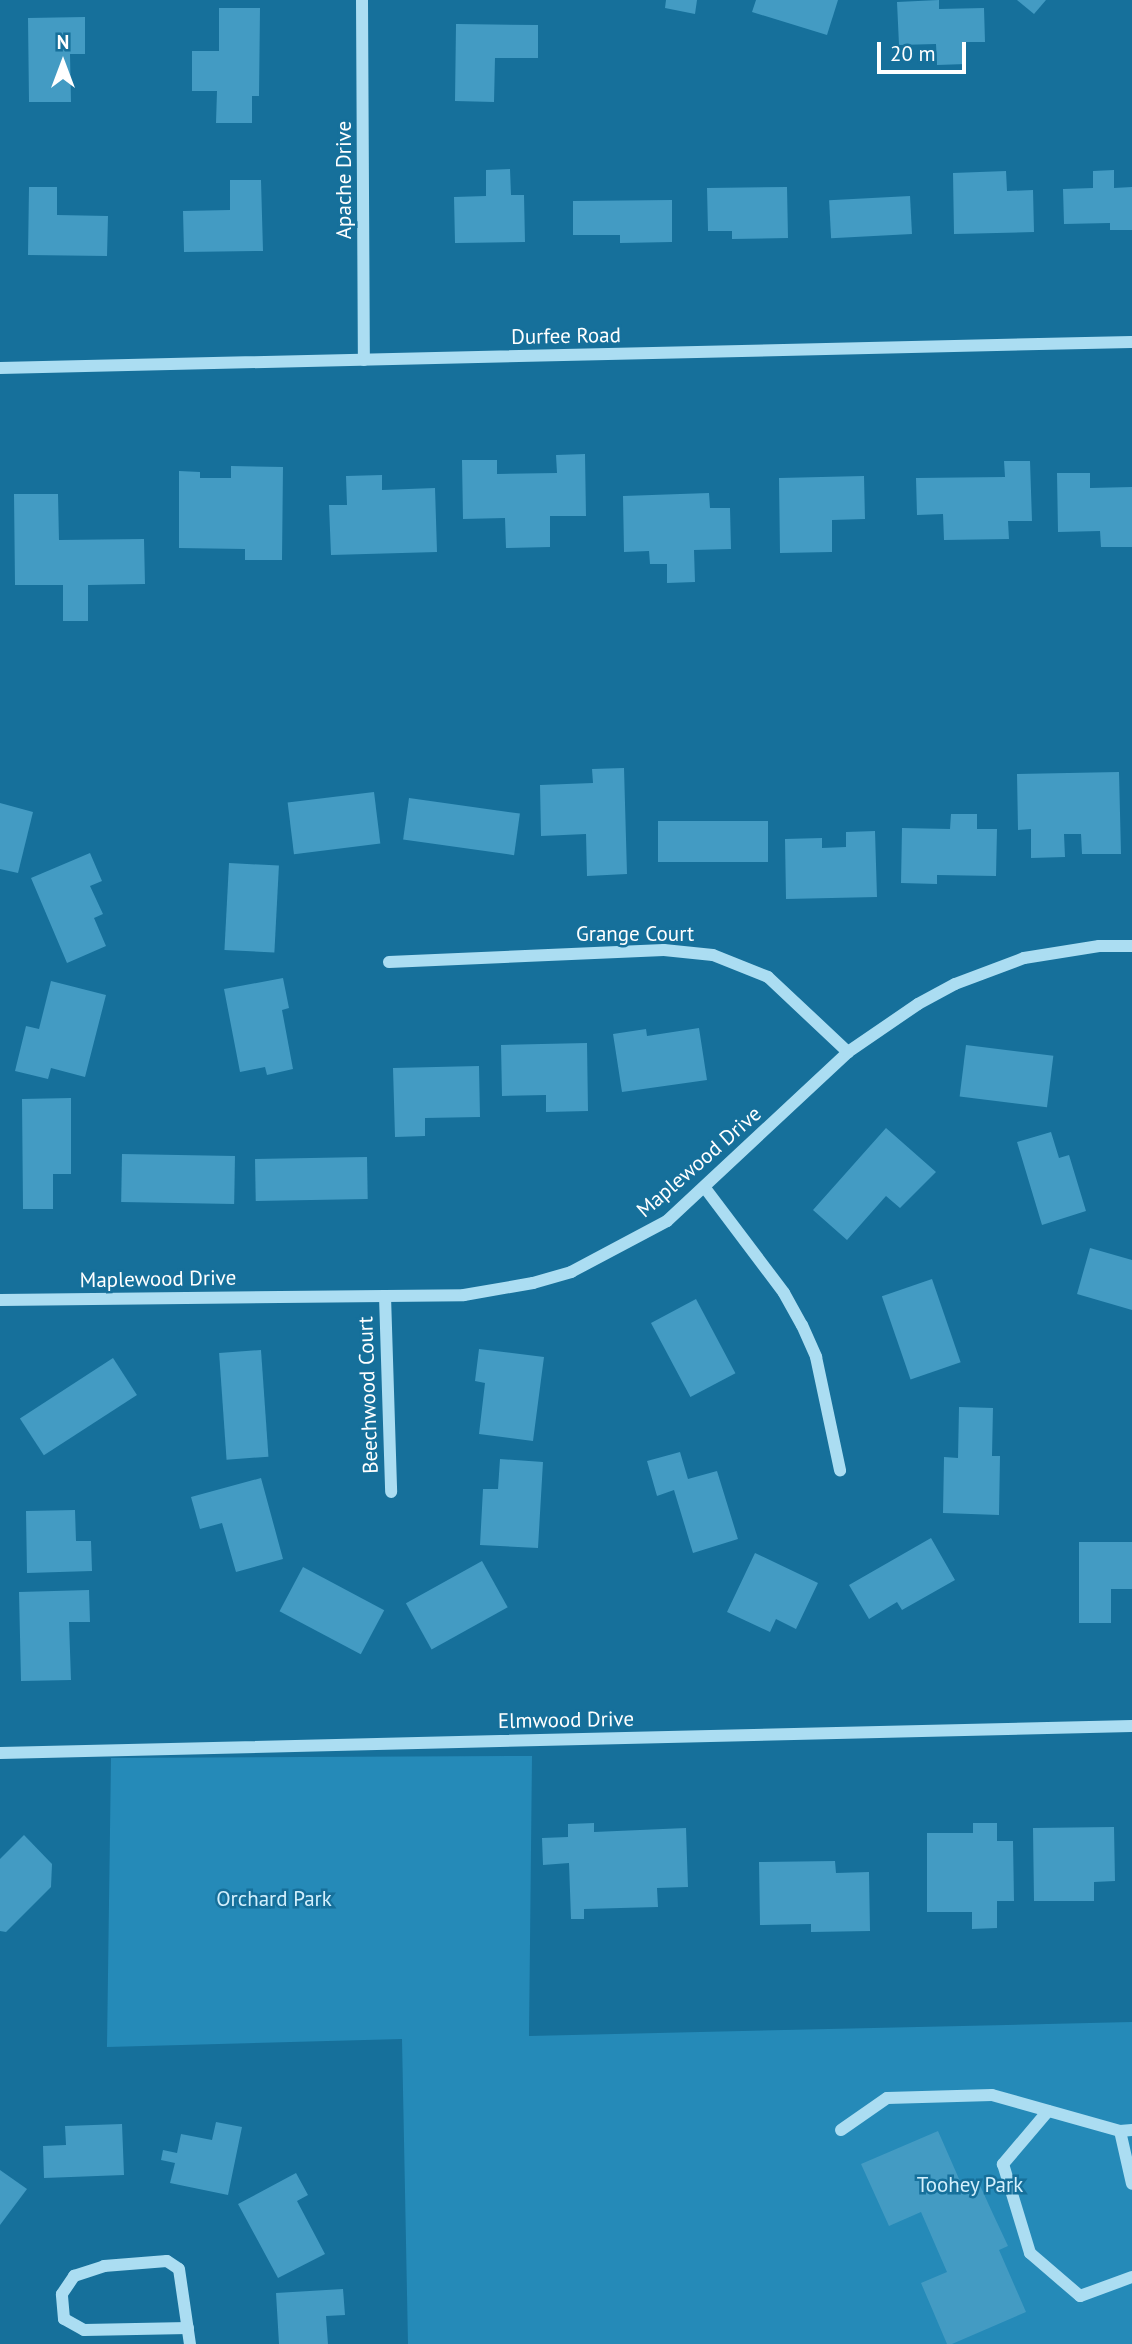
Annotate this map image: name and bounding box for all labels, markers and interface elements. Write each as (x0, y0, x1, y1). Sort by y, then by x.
north arrow (28, 28, 98, 98)
scale bar (880, 28, 969, 72)
text: N (57, 30, 69, 54)
text: 20 m (890, 40, 936, 67)
street label: Apache Drive (331, 121, 357, 239)
street label: Durfee Road (511, 322, 621, 350)
street label: Grange Court (576, 921, 694, 947)
street label: Maplewood Drive (632, 1101, 766, 1223)
street label: Maplewood Drive (79, 1265, 237, 1293)
street label: Beechwood Court (353, 1316, 383, 1474)
street label: Elmwood Drive (498, 1706, 634, 1734)
park label: Orchard Park (216, 1886, 332, 1912)
park label: Toohey Park (916, 2172, 1024, 2198)

